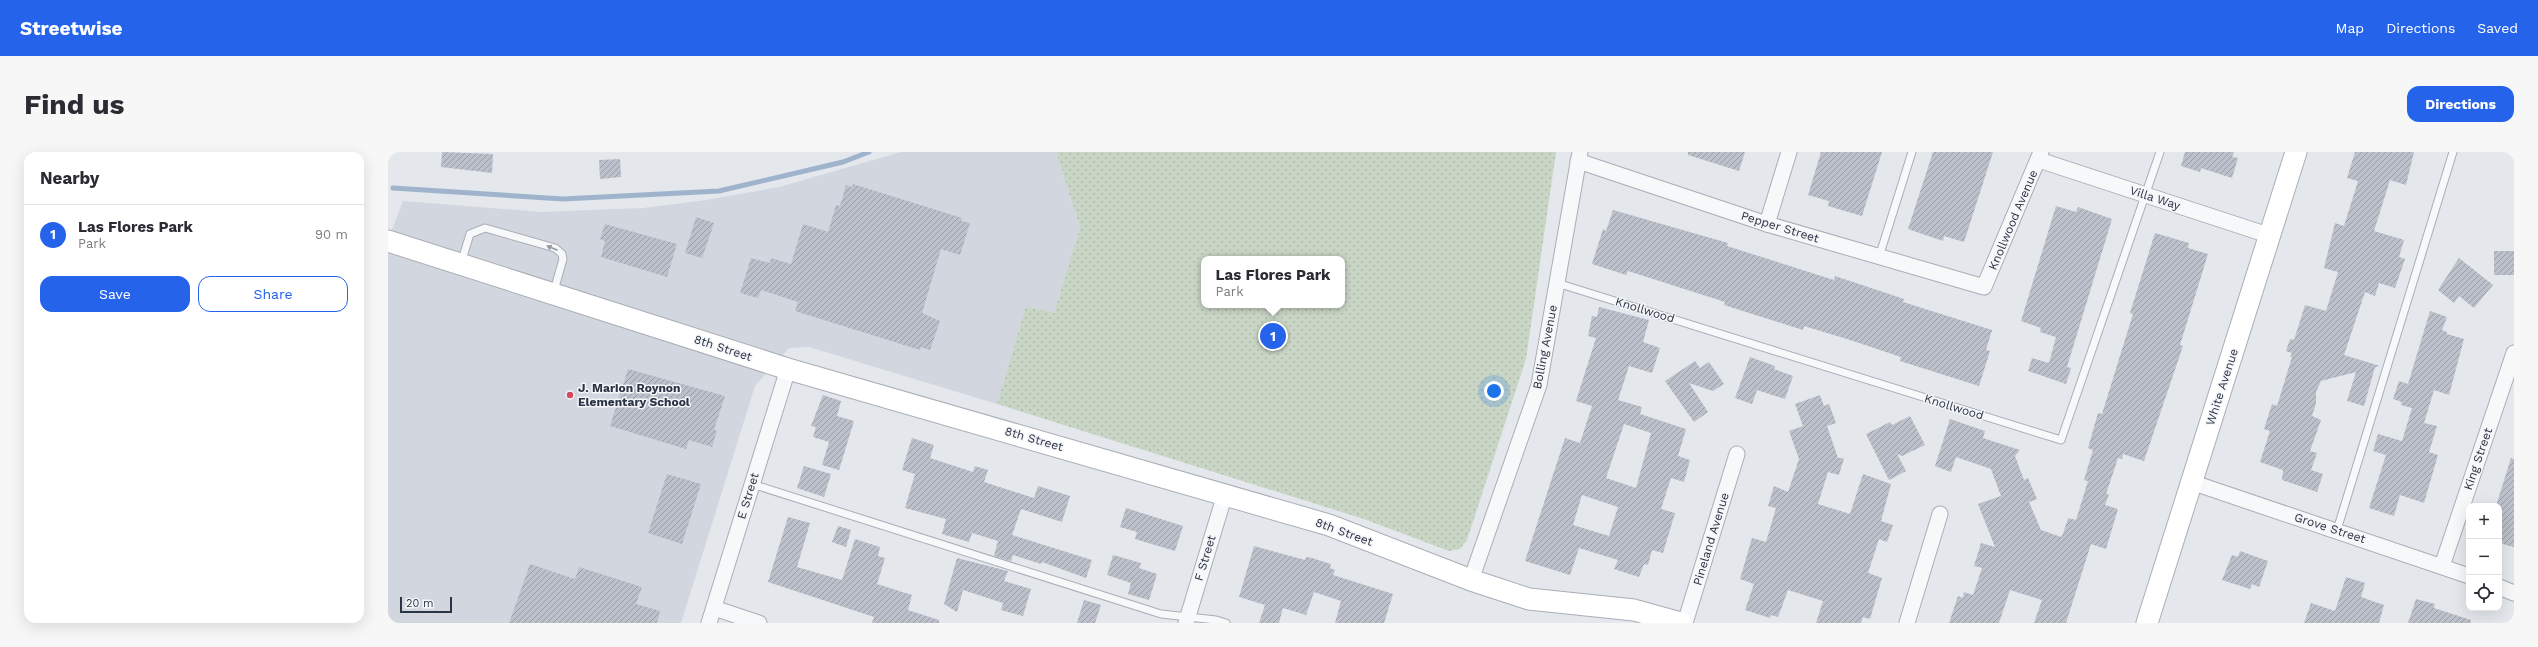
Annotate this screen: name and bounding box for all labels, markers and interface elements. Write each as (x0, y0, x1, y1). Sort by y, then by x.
text: Streetwise (20, 17, 123, 40)
text: Map (2336, 20, 2364, 36)
text: Directions (2386, 20, 2455, 36)
text: Saved (2477, 20, 2518, 36)
button: Directions (2407, 86, 2514, 122)
text: Find us (24, 88, 124, 121)
text: Nearby (40, 168, 99, 188)
street label: Knollwood Avenue (1986, 168, 2040, 272)
street label: Villa Way (2128, 183, 2183, 213)
street label: Pepper Street (1739, 208, 1821, 246)
text: Las Flores Park (78, 218, 193, 236)
text: 1 (50, 227, 56, 242)
text: 90 m (315, 227, 348, 242)
text: Park (78, 236, 106, 251)
one-way arrow (546, 244, 558, 251)
popup (1201, 256, 1345, 308)
text: Las Flores Park (1216, 266, 1330, 284)
button: Save (40, 276, 190, 312)
button: Share (198, 276, 348, 312)
text: Park (1216, 284, 1244, 299)
street label: Knollwood (1614, 294, 1676, 326)
street label: Bolling Avenue (1530, 304, 1560, 390)
pin: 1 (1260, 321, 1286, 351)
street label: 8th Street (692, 332, 754, 364)
street label: White Avenue (2203, 347, 2241, 427)
place label: J. Marion Roynon Elementary School (578, 381, 690, 409)
your location (1484, 381, 1504, 401)
marker: J. Marion Roynon Elementary School (565, 390, 575, 400)
street label: Knollwood (1923, 391, 1985, 423)
street label: 8th Street (1003, 424, 1065, 454)
street label: King Street (2461, 426, 2495, 492)
street label: E Street (734, 471, 762, 521)
street label: Pineland Avenue (1690, 491, 1732, 587)
map controls (2466, 503, 2502, 611)
button: + (2466, 503, 2502, 539)
street label: Grove Street (2293, 510, 2367, 546)
street label: 8th Street (1313, 515, 1375, 549)
street label: F Street (1191, 533, 1219, 583)
button: − (2466, 539, 2502, 575)
button: locate (2466, 575, 2502, 611)
scale bar (400, 595, 452, 614)
text: 20 m (406, 597, 434, 610)

